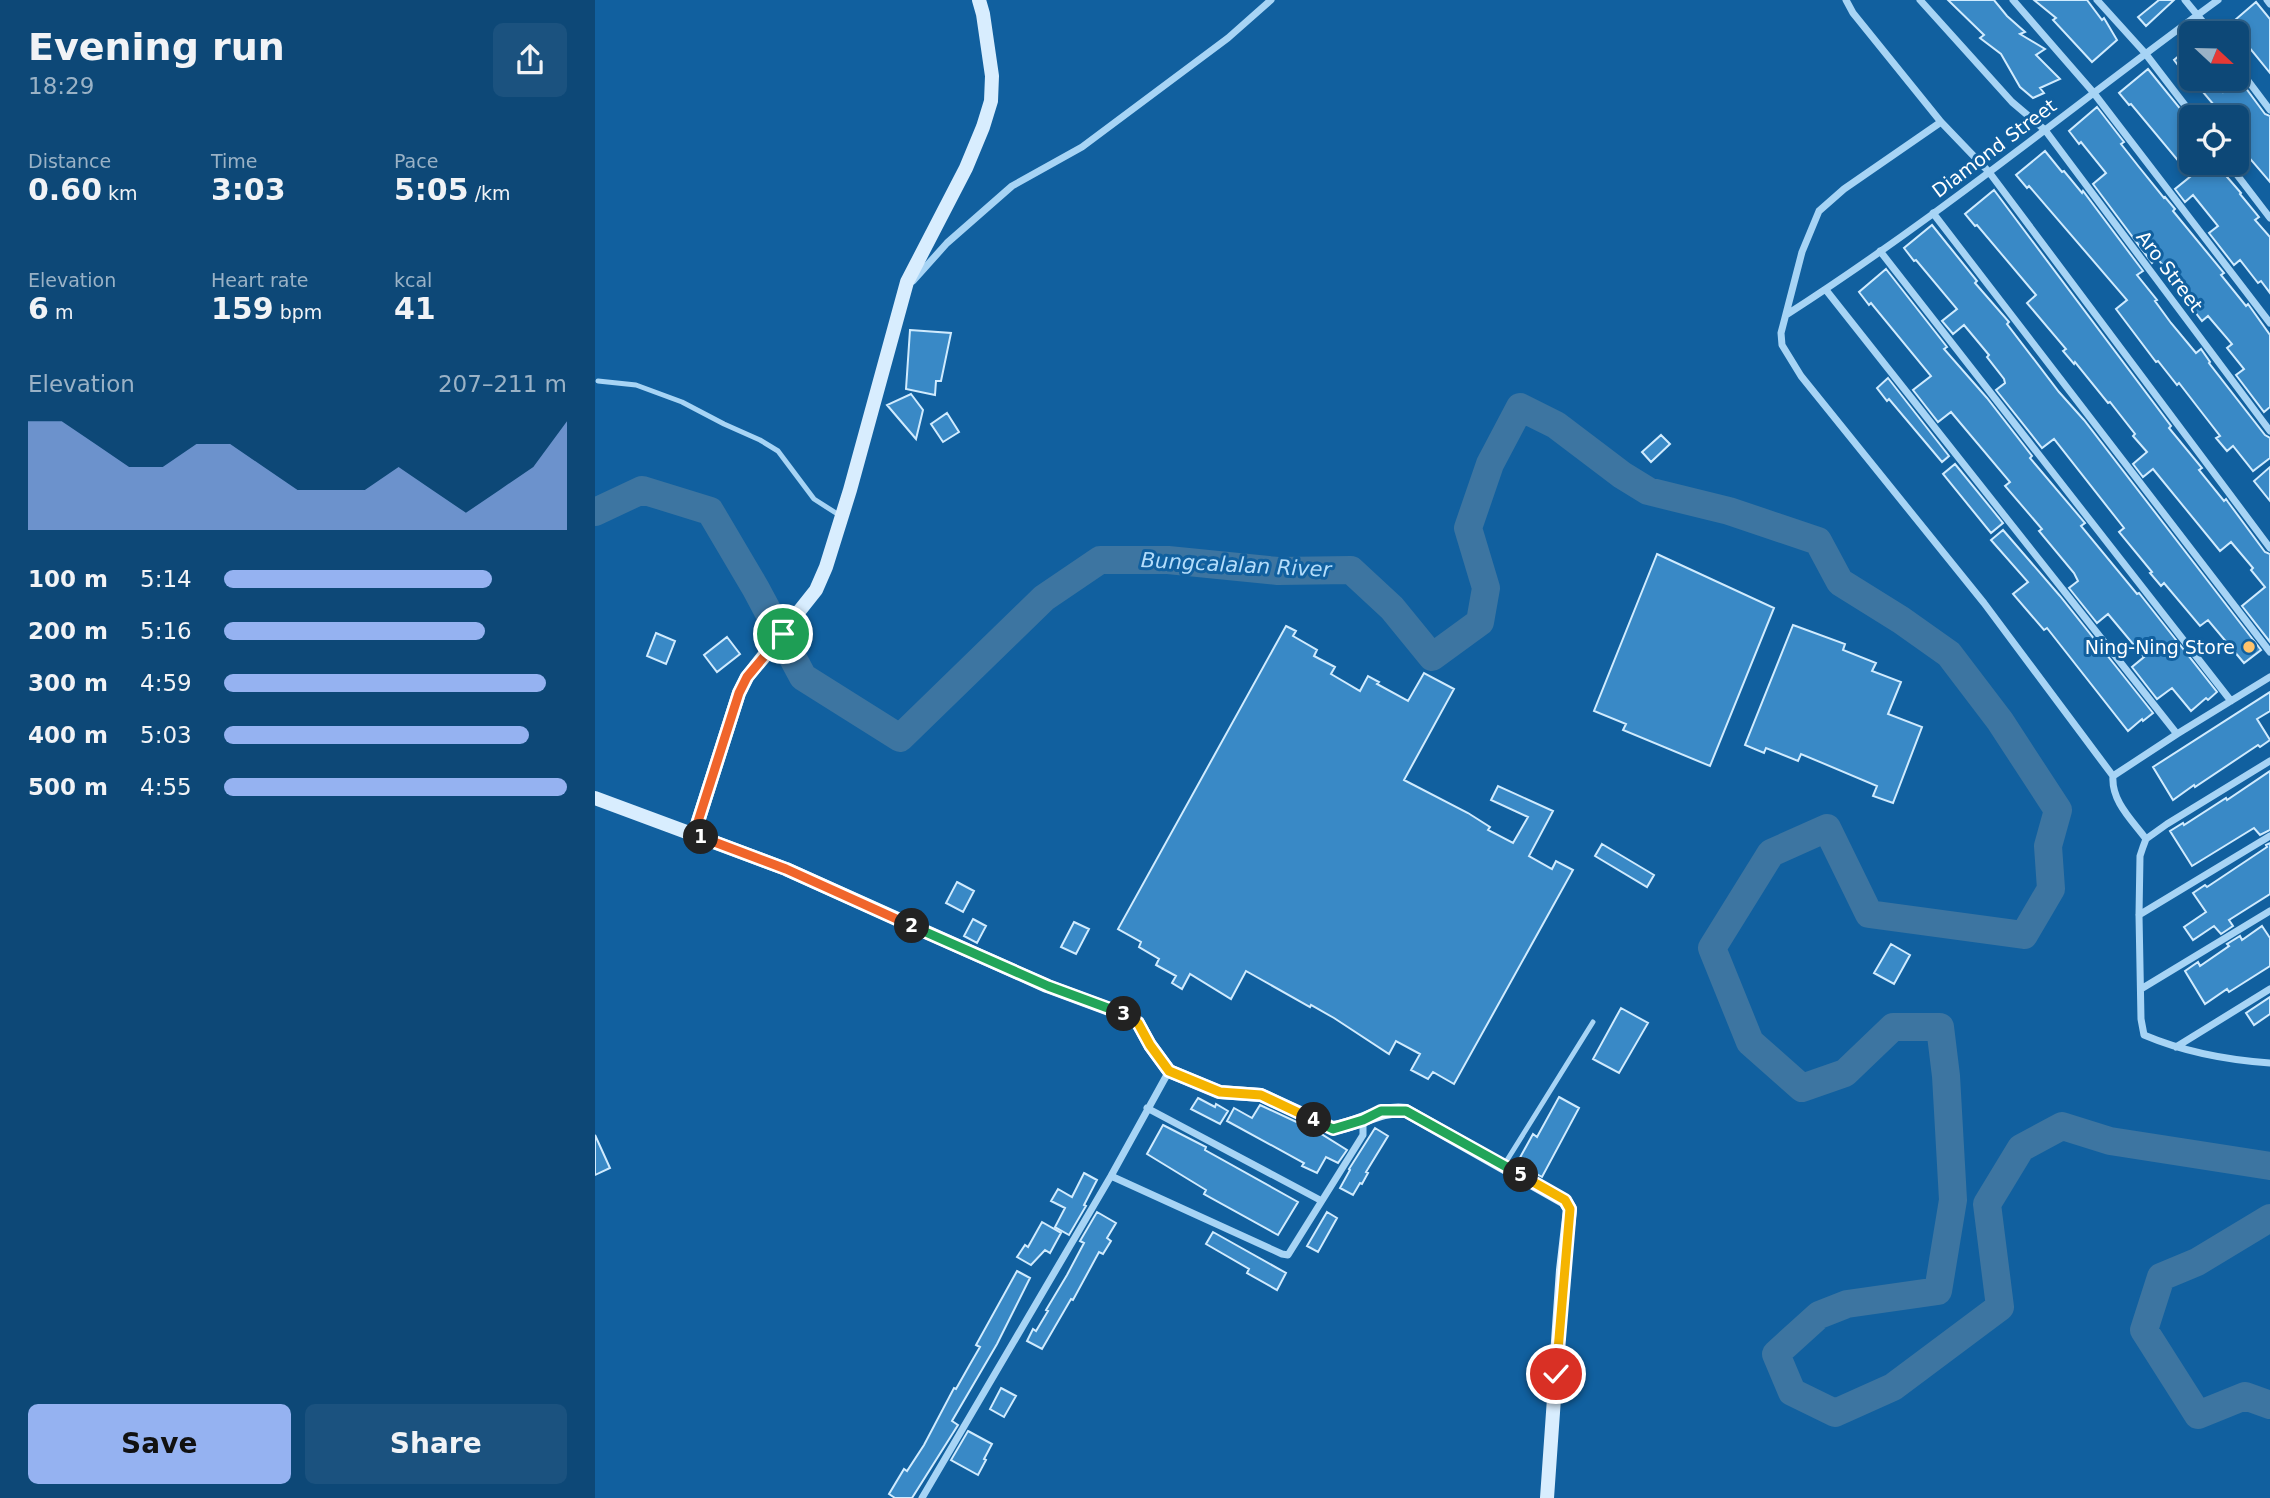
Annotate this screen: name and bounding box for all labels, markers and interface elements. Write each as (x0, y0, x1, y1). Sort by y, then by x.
north arrow (2179, 21, 2249, 91)
map controls (2179, 21, 2249, 175)
button: share (493, 23, 567, 97)
text: Evening run (28, 25, 285, 69)
text: 18:29 (28, 73, 94, 99)
street label: Diamond Street (1928, 94, 2060, 202)
button: locate (2179, 105, 2249, 175)
text: Distance (28, 150, 111, 172)
text: Time (211, 150, 258, 172)
text: Pace (394, 150, 438, 172)
text: 0.60 (28, 172, 102, 207)
text: 3:03 (211, 172, 286, 207)
text: 5:05 (394, 172, 469, 207)
text: km (102, 182, 138, 204)
text: /km (469, 182, 511, 204)
street label: Aro Street (2132, 226, 2208, 316)
text: Elevation (28, 269, 116, 291)
text: Heart rate (211, 269, 309, 291)
text: kcal (394, 269, 432, 291)
text: 6 (28, 291, 49, 326)
text: 159 (211, 291, 274, 326)
text: 41 (394, 291, 436, 326)
text: m (49, 301, 73, 323)
text: bpm (274, 301, 322, 323)
text: Elevation (28, 371, 135, 397)
text: 207–211 m (438, 371, 567, 397)
water label: Bungcalalan River (1140, 548, 1333, 582)
text: 100 m (28, 566, 108, 592)
text: 5:14 (140, 566, 192, 592)
pin (753, 604, 813, 664)
icon: arrive (764, 615, 802, 653)
text: 200 m (28, 618, 108, 644)
text: 5:16 (140, 618, 192, 644)
place label: Ning-Ning Store (2085, 636, 2235, 658)
marker: Ning-Ning Store (2241, 639, 2257, 655)
text: 300 m (28, 670, 108, 696)
text: 4:59 (140, 670, 192, 696)
text: 400 m (28, 722, 108, 748)
text: 5:03 (140, 722, 192, 748)
text: 500 m (28, 774, 108, 800)
text: 4:55 (140, 774, 192, 800)
pin: 1 (683, 820, 719, 854)
text: 1 (694, 825, 707, 847)
pin: 2 (895, 908, 929, 944)
text: 2 (905, 914, 918, 936)
pin: 3 (1107, 996, 1141, 1032)
text: 3 (1117, 1002, 1130, 1024)
pin: 4 (1297, 1102, 1331, 1138)
text: 4 (1307, 1108, 1320, 1130)
pin: 5 (1503, 1158, 1539, 1192)
text: 5 (1514, 1163, 1527, 1185)
pin (1526, 1344, 1586, 1404)
icon: check (1537, 1355, 1575, 1393)
button: Save (28, 1404, 291, 1484)
button: Share (305, 1404, 567, 1484)

